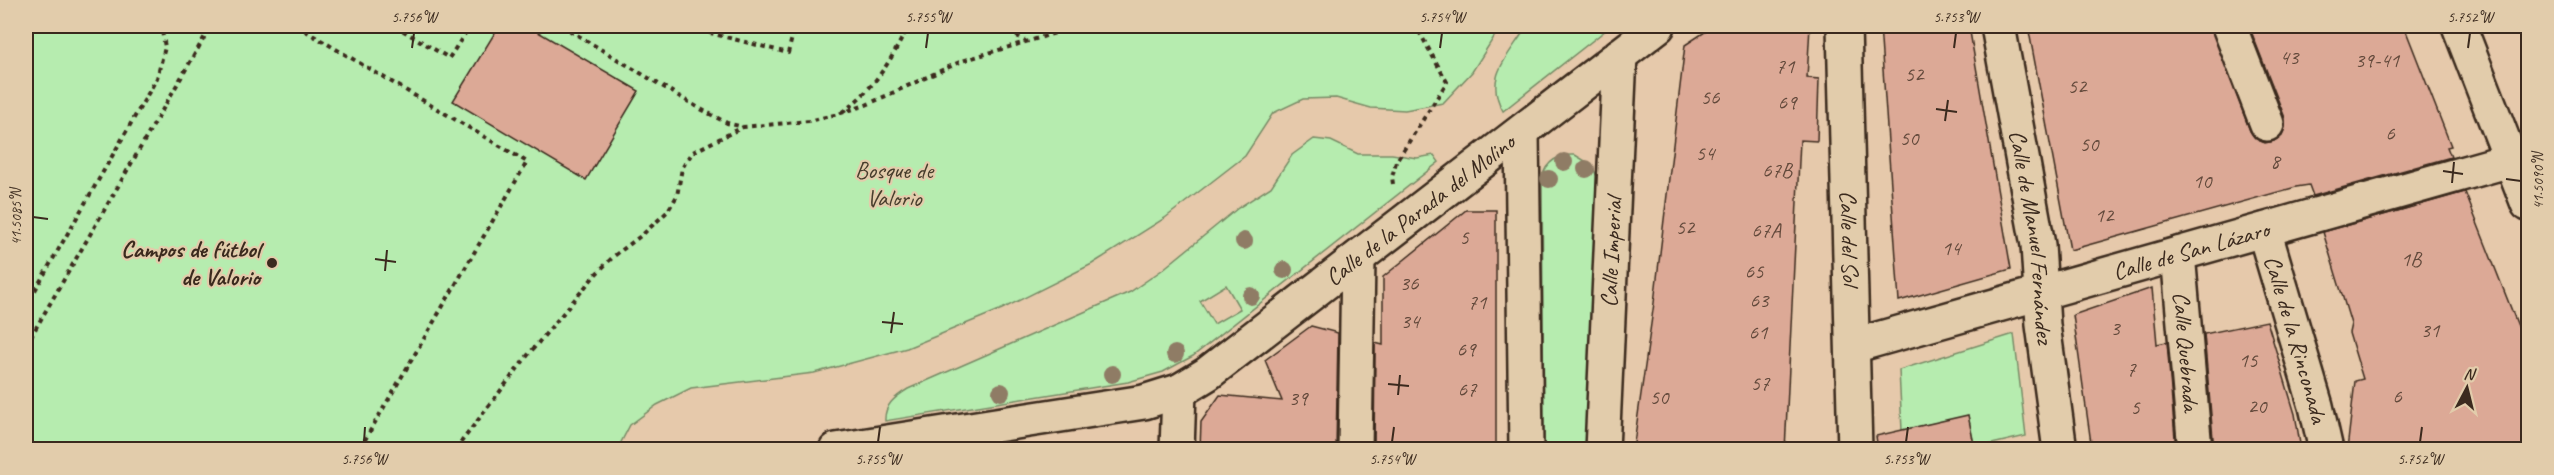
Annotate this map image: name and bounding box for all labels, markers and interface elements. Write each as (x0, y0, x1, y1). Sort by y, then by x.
text: 5.756°W (391, 8, 440, 27)
text: 5.755°W (905, 8, 954, 27)
text: 5.754°W (1419, 8, 1468, 27)
text: 5.753°W (1933, 8, 1982, 27)
text: 5.752°W (2447, 8, 2496, 27)
house number: 43 (2280, 44, 2300, 70)
house number: 39-41 (2355, 47, 2401, 73)
house number: 71 (1776, 53, 1796, 79)
house number: 52 (1905, 61, 1925, 87)
house number: 52 (2068, 73, 2088, 99)
house number: 56 (1701, 84, 1720, 110)
house number: 69 (1778, 89, 1798, 115)
house number: 6 (2385, 120, 2395, 146)
house number: 50 (1900, 125, 1920, 151)
street label: Calle de la Parada del Molino (1319, 126, 1523, 292)
street label: Calle de Manuel Fernández (2002, 128, 2061, 347)
house number: 50 (2080, 131, 2100, 157)
house number: 54 (1696, 140, 1717, 166)
house number: 8 (2270, 148, 2282, 174)
text: 41.5090°N (2529, 150, 2548, 209)
park label: Bosque de Valorio (855, 155, 935, 213)
house number: 67B (1762, 157, 1794, 183)
house number: 10 (2193, 168, 2213, 194)
text: 41.5085°N (7, 186, 26, 245)
street label: Calle del Sol (1833, 190, 1866, 290)
street label: Calle Imperial (1594, 192, 1629, 308)
house number: 12 (2095, 202, 2115, 228)
street label: Calle de San Lázaro (2109, 213, 2275, 287)
house number: 52 (1676, 214, 1696, 240)
house number: 67A (1751, 217, 1782, 243)
house number: 5 (1459, 224, 1470, 250)
place label: Campos de fútbol de Valorio (121, 234, 265, 292)
house number: 14 (1942, 235, 1963, 261)
house number: 1B (2401, 246, 2423, 272)
street label: Calle de la Rinconada (2257, 252, 2335, 427)
marker: Campos de fútbol de Valorio (265, 256, 279, 270)
house number: 65 (1745, 258, 1765, 284)
house number: 36 (1400, 270, 1419, 296)
house number: 63 (1750, 287, 1770, 313)
house number: 71 (1468, 289, 1488, 315)
street label: Calle Quebrada (2166, 291, 2207, 415)
house number: 34 (1401, 308, 1422, 334)
house number: 3 (2110, 315, 2121, 341)
house number: 31 (2421, 317, 2441, 343)
house number: 61 (1749, 319, 1769, 345)
house number: 69 (1457, 336, 1477, 362)
house number: 15 (2239, 347, 2259, 373)
house number: 7 (2126, 356, 2137, 382)
north arrow (2437, 358, 2497, 418)
text: N (2463, 364, 2478, 385)
house number: 57 (1751, 370, 1771, 396)
house number: 67 (1458, 376, 1478, 402)
house number: 6 (2392, 383, 2402, 409)
house number: 50 (1650, 384, 1670, 410)
house number: 39 (1289, 385, 1309, 411)
house number: 20 (2248, 393, 2268, 419)
house number: 5 (2130, 394, 2141, 420)
text: 5.756°W (341, 450, 390, 469)
text: 5.755°W (855, 450, 904, 469)
text: 5.754°W (1369, 450, 1418, 469)
text: 5.753°W (1883, 450, 1932, 469)
text: 5.752°W (2397, 450, 2446, 469)

